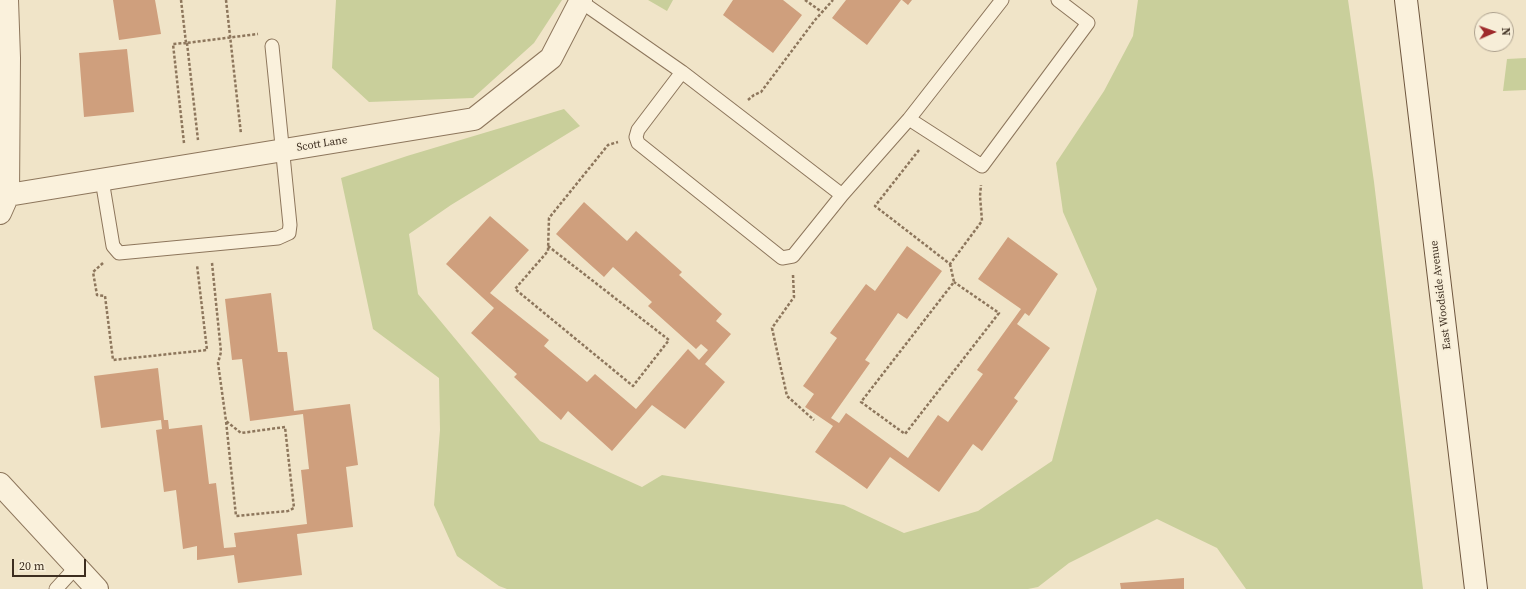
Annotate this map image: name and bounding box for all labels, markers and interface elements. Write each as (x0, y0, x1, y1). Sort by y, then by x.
north arrow (1474, 12, 1514, 52)
text: N (1498, 27, 1513, 36)
street label: Scott Lane (296, 133, 348, 155)
street label: East Woodside Avenue (1428, 240, 1454, 350)
scale bar (14, 551, 88, 577)
text: 20 m (19, 558, 45, 574)

